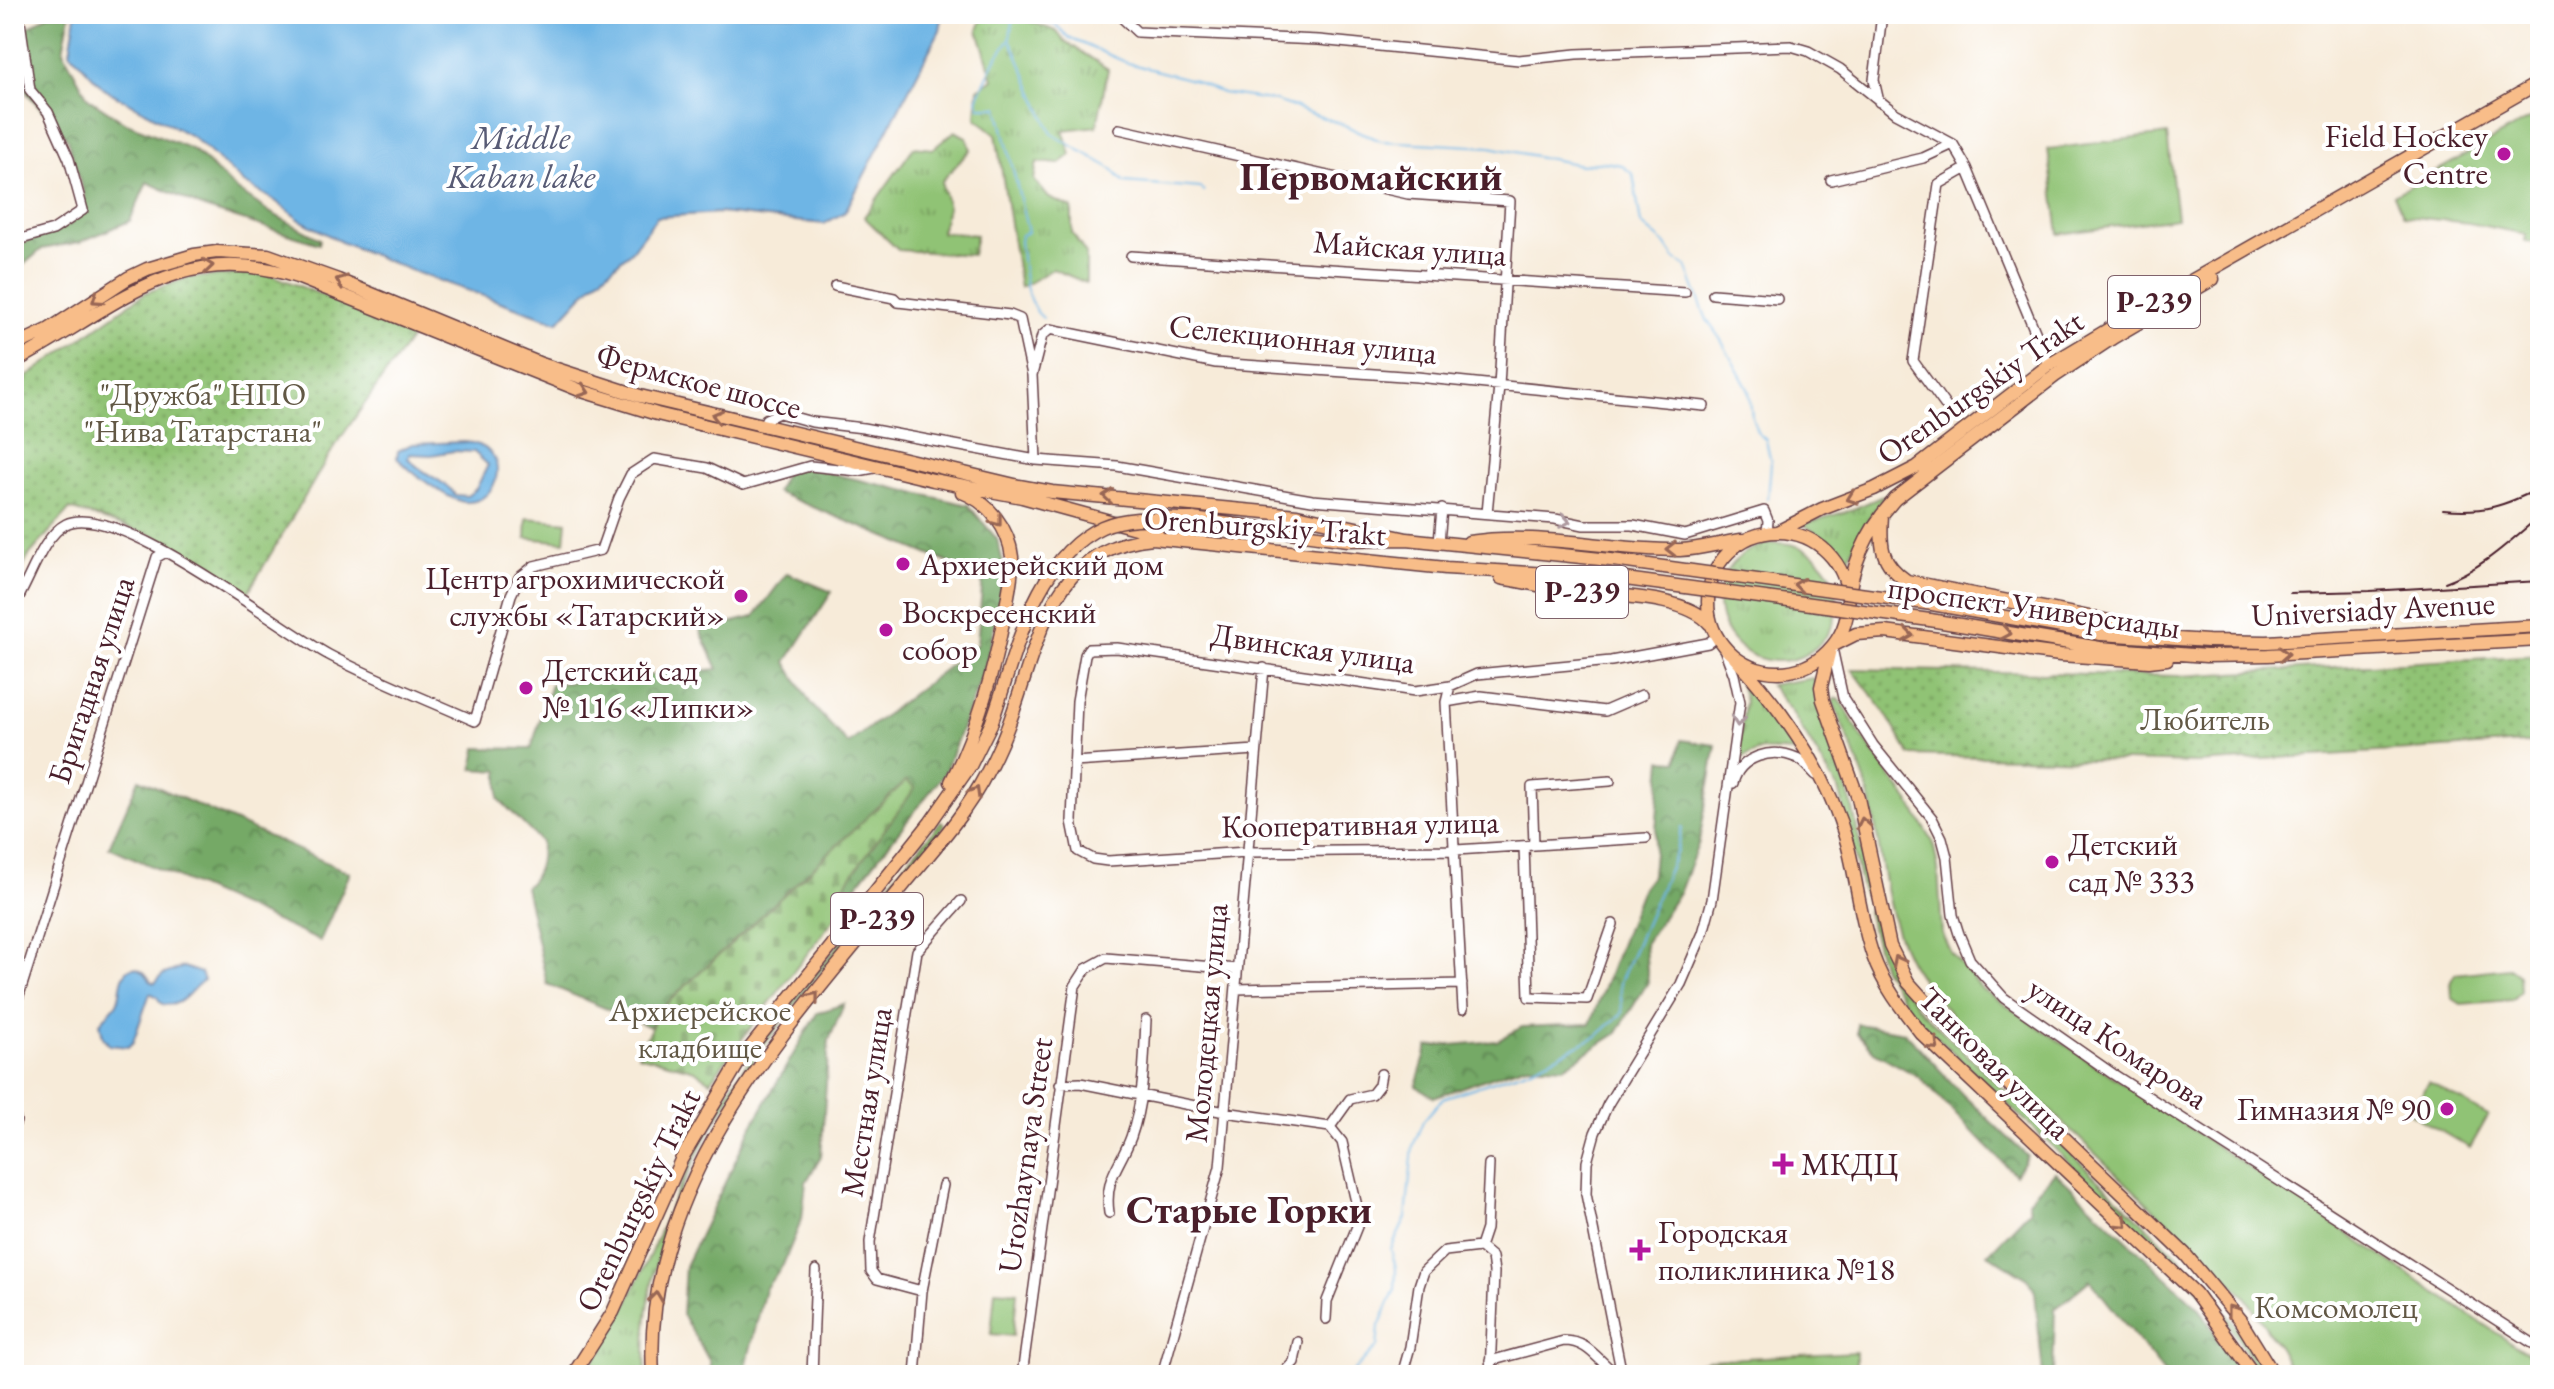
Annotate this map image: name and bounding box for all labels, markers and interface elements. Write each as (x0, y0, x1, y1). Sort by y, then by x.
water label: Middle Kaban lake (446, 115, 596, 198)
place label: Field Hockey Centre (2325, 115, 2489, 194)
marker: Field Hockey Centre (2495, 145, 2513, 163)
district label: Первомайский (1239, 150, 1503, 202)
street label: Майская улица (1312, 220, 1508, 276)
one-way arrow (202, 258, 215, 275)
one-way arrow (335, 275, 349, 291)
road number: Р-239 (2108, 276, 2200, 328)
one-way arrow (91, 289, 105, 304)
street label: Orenburgskiy Trakt (1869, 300, 2091, 474)
street label: Селекционная улица (1167, 304, 1439, 374)
street label: Фермское шоссе (592, 333, 806, 429)
park label: "Дружба" НПО "Нива Татарстана" (84, 373, 322, 452)
one-way arrow (576, 382, 590, 398)
one-way arrow (711, 408, 725, 425)
one-way arrow (1101, 488, 1114, 505)
one-way arrow (1845, 488, 1859, 505)
street label: Orenburgskiy Trakt (1142, 497, 1388, 555)
one-way arrow (988, 512, 1002, 527)
one-way arrow (1558, 512, 1571, 529)
one-way arrow (1664, 540, 1677, 558)
place label: Архиерейский дом (918, 543, 1164, 585)
marker: Архиерейский дом (894, 555, 912, 573)
place label: Центр агрохимической службы «Татарский» (425, 557, 725, 636)
road number: Р-239 (1536, 566, 1628, 618)
street label: проспект Универсиады (1885, 566, 2183, 648)
street label: Бригадная улица (38, 571, 144, 789)
one-way arrow (1792, 577, 1806, 594)
street label: Universiady Avenue (2250, 582, 2496, 636)
marker: Центр агрохимической службы «Татарский» (732, 587, 750, 605)
place label: Воскресенский собор (902, 591, 1097, 670)
street label: Двинская улица (1208, 613, 1418, 683)
marker: Воскресенский собор (877, 621, 895, 639)
one-way arrow (2000, 623, 2013, 640)
one-way arrow (1902, 627, 1915, 644)
one-way arrow (2278, 646, 2291, 663)
place label: Детский сад № 116 «Липки» (542, 649, 755, 728)
marker: Детский сад № 116 «Липки» (517, 679, 535, 697)
park label: Любитель (2140, 698, 2270, 740)
one-way arrow (1729, 715, 1746, 728)
one-way arrow (965, 786, 981, 801)
street label: Кооперативная улица (1221, 801, 1500, 847)
one-way arrow (1855, 817, 1872, 830)
place label: Детский сад № 333 (2068, 823, 2195, 902)
marker: Детский сад № 333 (2043, 853, 2061, 871)
road number: Р-239 (831, 893, 923, 945)
street label: Молодецкая улица (1175, 901, 1237, 1144)
one-way arrow (1892, 955, 1908, 970)
street label: улица Комарова (2020, 967, 2216, 1119)
street label: Танковая улица (1910, 978, 2081, 1149)
park label: Архиерейское кладбище (608, 989, 791, 1068)
one-way arrow (805, 991, 819, 1006)
street label: Местная улица (830, 1004, 902, 1200)
street label: Urozhaynaya Street (988, 1035, 1062, 1275)
one-way arrow (1925, 1035, 1939, 1050)
street label: Orenburgskiy Trakt (566, 1082, 710, 1318)
place label: Гимназия № 90 (2237, 1088, 2431, 1130)
marker: Гимназия № 90 (2438, 1100, 2456, 1118)
place label: МКДЦ (1801, 1143, 1899, 1185)
marker: МКДЦ (1772, 1153, 1794, 1175)
district label: Старые Горки (1126, 1183, 1372, 1235)
place label: Городская поликлиника №18 (1658, 1211, 1895, 1290)
one-way arrow (2114, 1214, 2128, 1229)
marker: Городская поликлиника №18 (1629, 1239, 1651, 1261)
park label: Комсомолец (2254, 1286, 2418, 1328)
one-way arrow (648, 1290, 665, 1303)
one-way arrow (2227, 1304, 2241, 1319)

